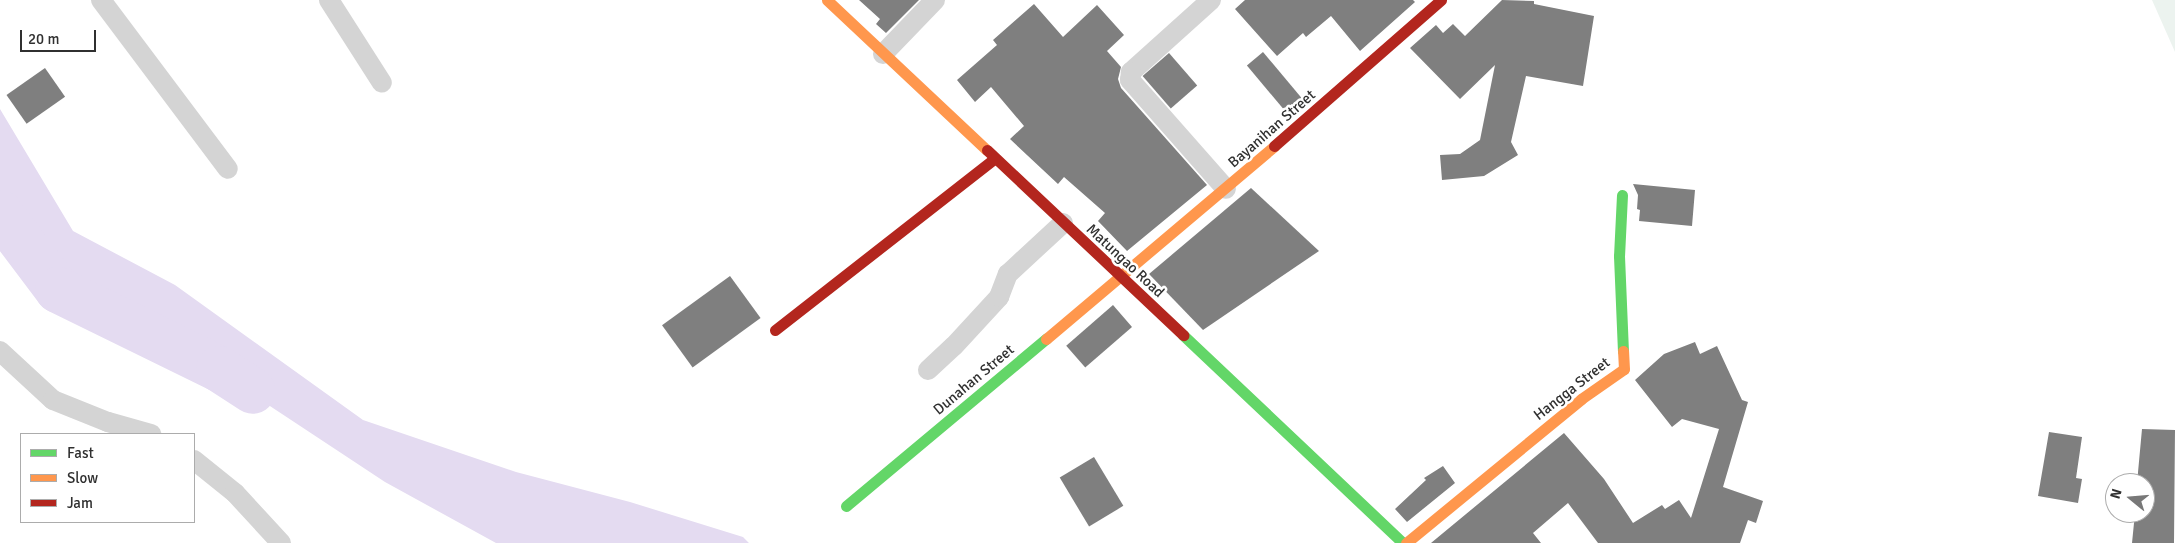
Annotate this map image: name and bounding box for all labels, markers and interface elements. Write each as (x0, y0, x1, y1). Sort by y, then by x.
scale bar (22, 20, 99, 52)
text: 20 m (28, 30, 59, 48)
street label: Bayanihan Street (1225, 86, 1319, 172)
street label: Matungao Road (1082, 220, 1168, 302)
street label: Dunahan Street (930, 341, 1018, 419)
street label: Hangga Street (1530, 354, 1614, 424)
legend (20, 433, 195, 523)
text: Fast (67, 444, 94, 462)
text: Slow (67, 469, 98, 487)
north arrow (2105, 473, 2155, 523)
text: N (2107, 487, 2126, 501)
text: Jam (67, 494, 93, 512)

